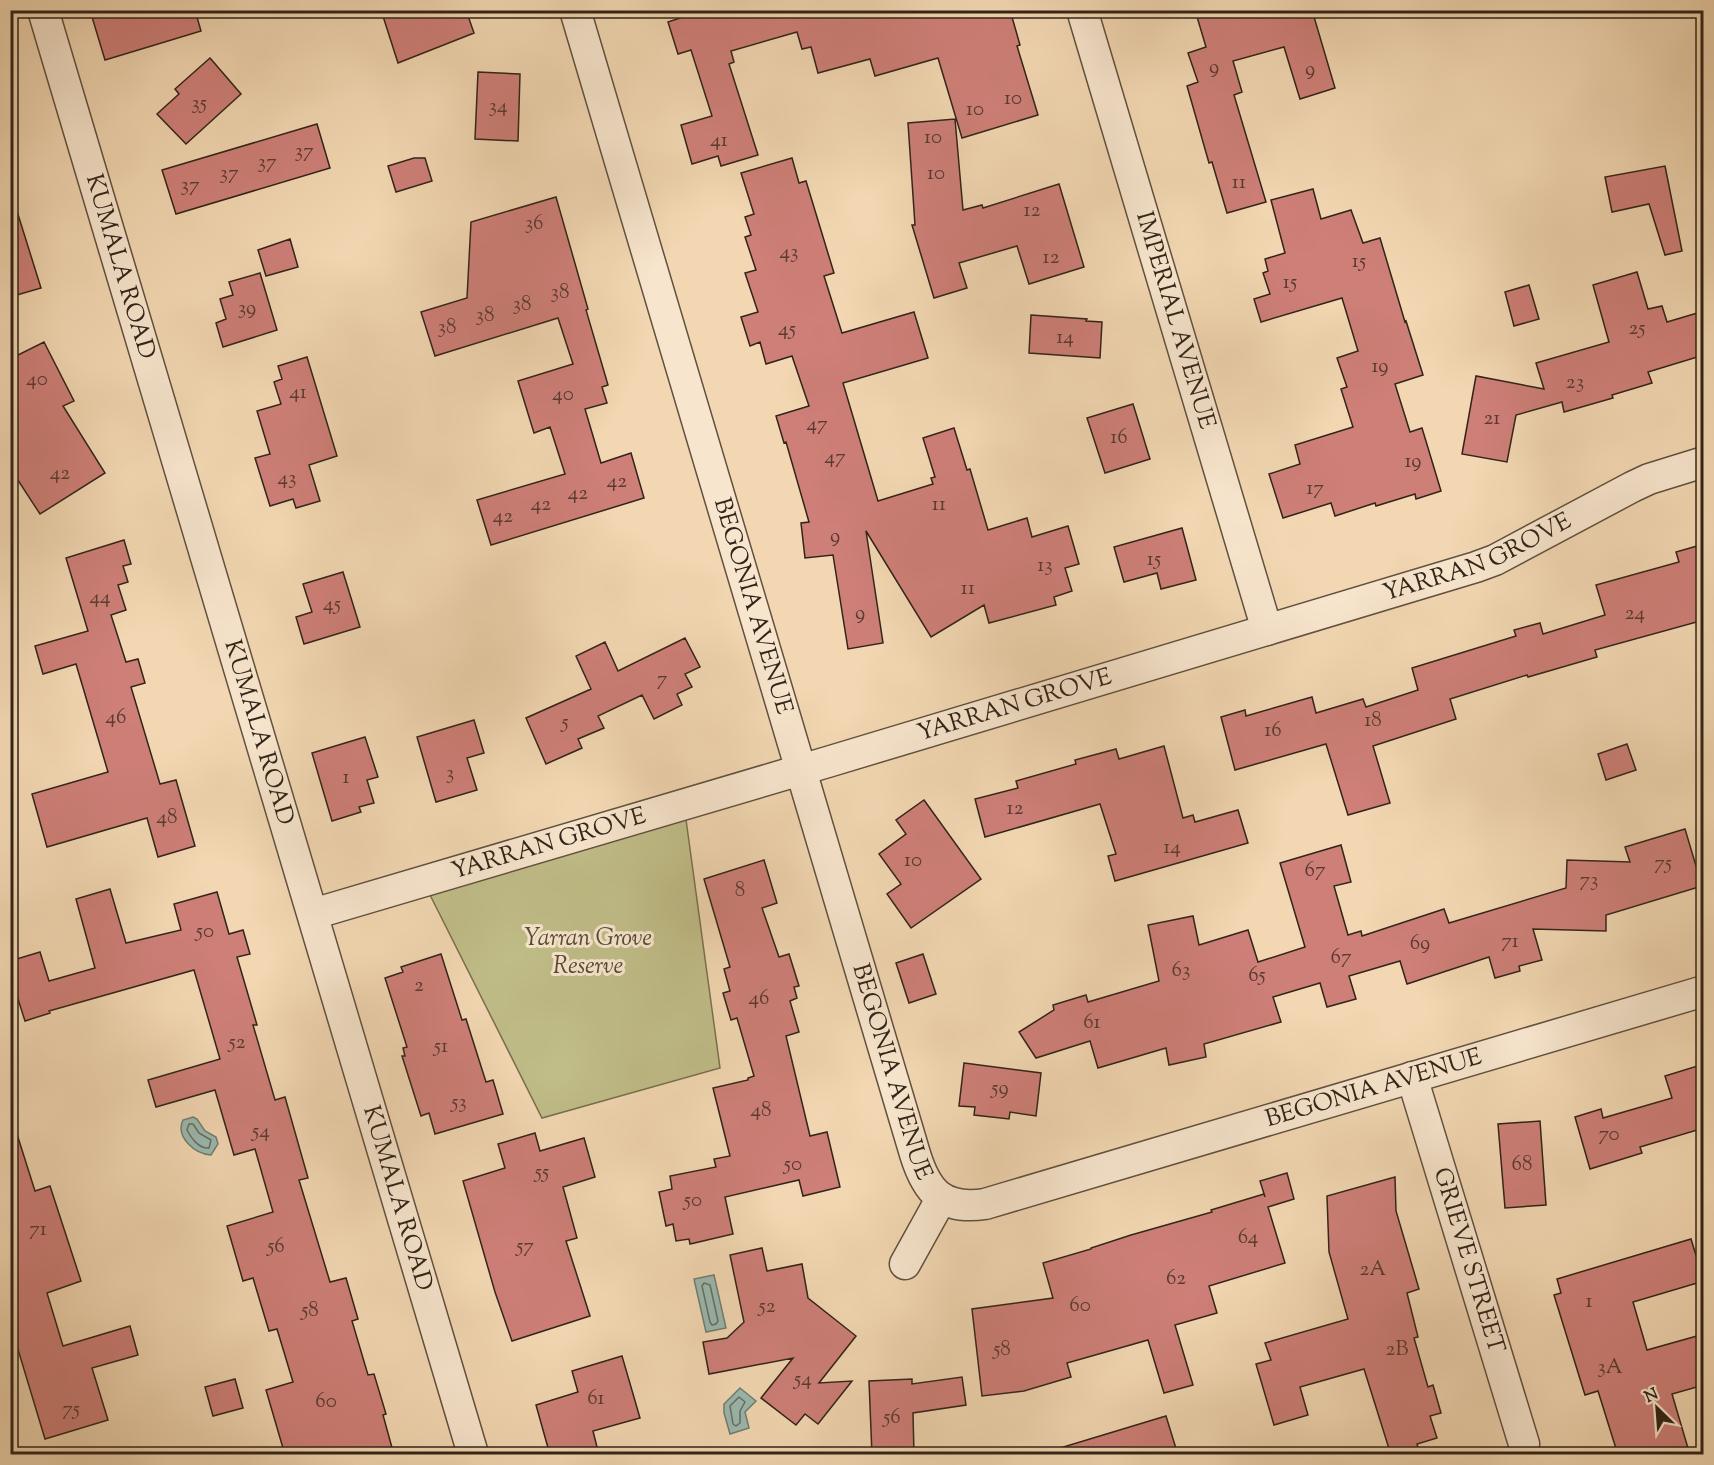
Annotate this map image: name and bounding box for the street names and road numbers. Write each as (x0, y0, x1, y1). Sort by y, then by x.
street label: KUMALA ROAD (76, 170, 163, 363)
street label: IMPERIAL AVENUE (1126, 208, 1223, 434)
street label: BEGONIA AVENUE (704, 494, 801, 719)
street label: YARRAN GROVE (1379, 505, 1578, 611)
street label: KUMALA ROAD (215, 636, 302, 829)
street label: YARRAN GROVE (913, 660, 1117, 751)
street label: YARRAN GROVE (448, 799, 651, 889)
street label: BEGONIA AVENUE (842, 960, 940, 1186)
street label: BEGONIA AVENUE (1261, 1041, 1487, 1137)
street label: KUMALA ROAD (353, 1102, 441, 1295)
street label: GRIEVE STREET (1424, 1164, 1512, 1358)

